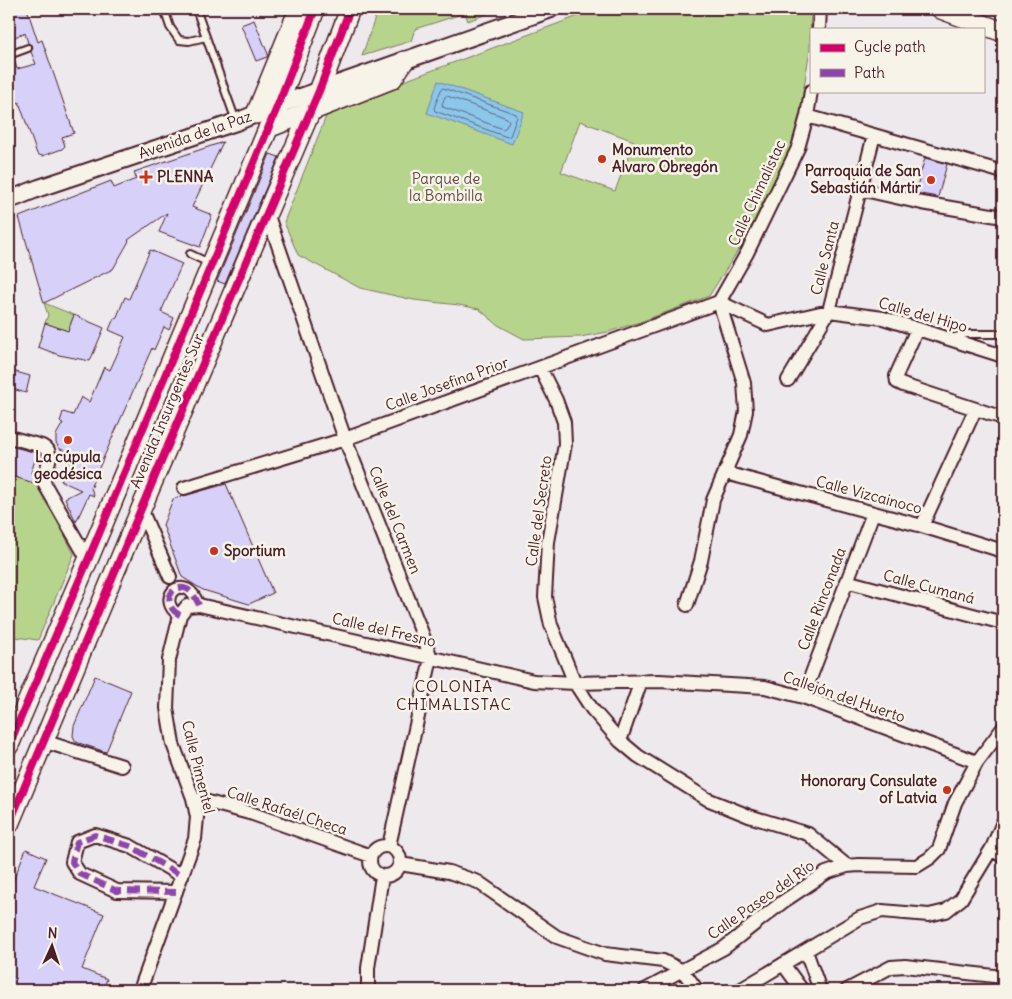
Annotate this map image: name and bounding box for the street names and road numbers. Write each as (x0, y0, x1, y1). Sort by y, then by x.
street label: Avenida de la Paz (136, 106, 254, 163)
street label: Calle Chimalistac (724, 136, 790, 249)
street label: Calle Santa (806, 218, 843, 297)
street label: Calle del Hipo (877, 293, 970, 336)
street label: Avenida Insurgentes Sur (125, 331, 208, 491)
street label: Calle Josefina Prior (383, 352, 511, 415)
street label: Calle del Secreto (521, 454, 556, 568)
street label: Calle del Carmen (365, 463, 426, 577)
street label: Calle Vizcainoco (814, 471, 924, 518)
street label: Calle Rinconada (793, 544, 850, 653)
street label: Calle Cumaná (881, 565, 977, 608)
street label: Calle del Fresno (330, 608, 438, 651)
street label: Callejón del Huerto (781, 667, 908, 726)
street label: Calle Pimentel (178, 718, 219, 815)
street label: Calle Rafaél Checa (224, 782, 350, 839)
street label: Calle Paseo del Río (704, 856, 818, 943)

